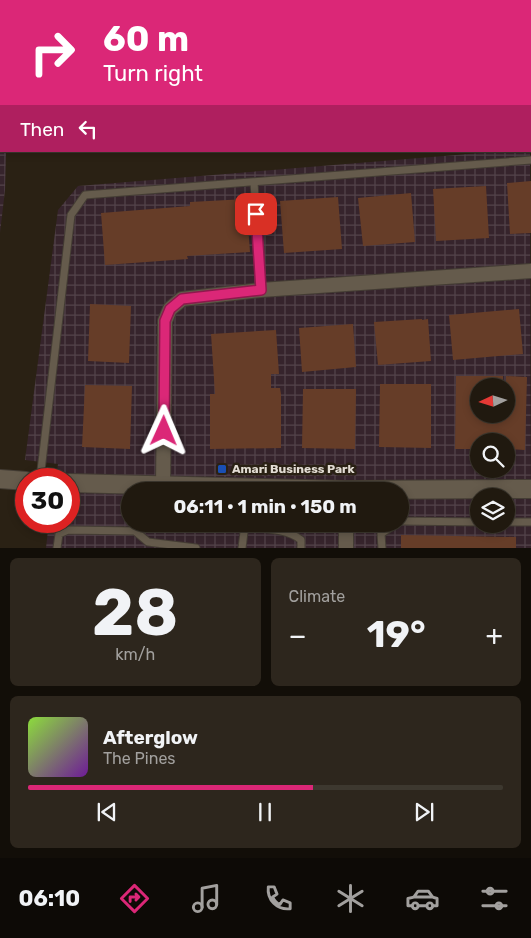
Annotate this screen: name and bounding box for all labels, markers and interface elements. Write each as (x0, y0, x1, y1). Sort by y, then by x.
text: 60 m (103, 18, 189, 60)
icon: right (20, 20, 85, 85)
text: Turn right (103, 60, 203, 87)
icon: left (74, 115, 102, 143)
text: Then (20, 118, 64, 141)
pin (235, 193, 277, 235)
icon: arrive (242, 200, 270, 228)
north arrow (470, 378, 515, 422)
map controls (470, 378, 515, 533)
position arrow (137, 404, 189, 456)
button: search (470, 433, 515, 478)
place label: Amari Business Park (232, 462, 355, 476)
marker: Amari Business Park (216, 463, 228, 475)
speed limit sign: 30 (15, 468, 80, 533)
button: layers (470, 488, 515, 533)
text: 06:11 · 1 min · 150 m (173, 495, 357, 518)
text: 28 (92, 574, 178, 651)
text: Climate (289, 587, 345, 606)
text: 19° (367, 611, 426, 657)
text: − (289, 619, 307, 652)
text: + (486, 619, 503, 652)
text: km/h (115, 645, 155, 664)
text: Afterglow (103, 726, 198, 749)
text: The Pines (103, 749, 176, 768)
icon: previous (93, 798, 121, 826)
icon: pause (251, 798, 279, 826)
icon: next (410, 798, 438, 826)
icon: directions (117, 881, 152, 916)
icon: music (189, 881, 224, 916)
icon: phone (261, 881, 296, 916)
icon: climate (333, 881, 368, 916)
icon: car (405, 881, 440, 916)
icon: filters (477, 881, 512, 916)
text: 06:10 (19, 885, 80, 912)

